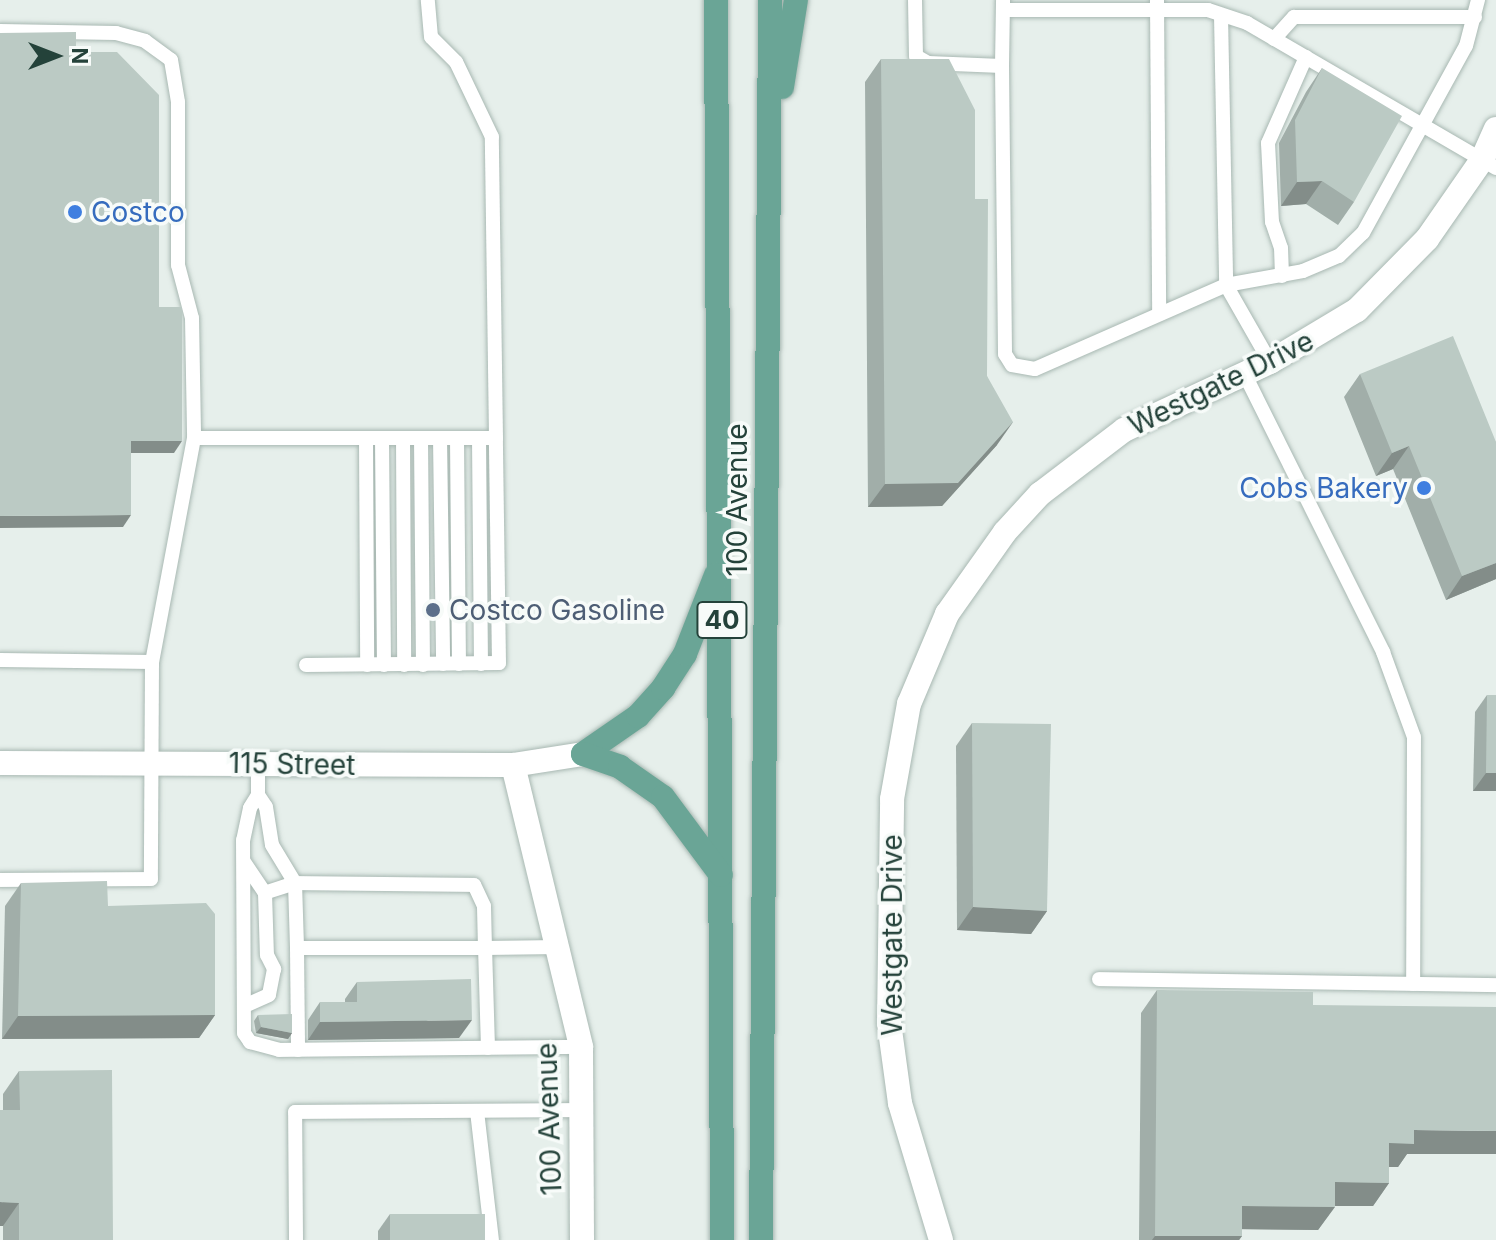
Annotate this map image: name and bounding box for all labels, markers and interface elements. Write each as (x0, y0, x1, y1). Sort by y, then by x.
north arrow (16, 16, 96, 96)
text: N (67, 48, 93, 64)
place label: Costco (91, 195, 185, 229)
marker: Costco (66, 203, 84, 221)
street label: Westgate Drive (1123, 324, 1319, 442)
street label: 100 Avenue (720, 424, 754, 576)
place label: Cobs Bakery (1239, 471, 1408, 505)
marker: Cobs Bakery (1415, 479, 1433, 497)
place label: Costco Gasoline (449, 593, 665, 627)
road number: 40 (696, 598, 748, 642)
marker: Costco Gasoline (424, 601, 442, 619)
street label: 115 Street (228, 746, 356, 782)
street label: Westgate Drive (875, 834, 909, 1036)
street label: 100 Avenue (530, 1042, 568, 1196)

